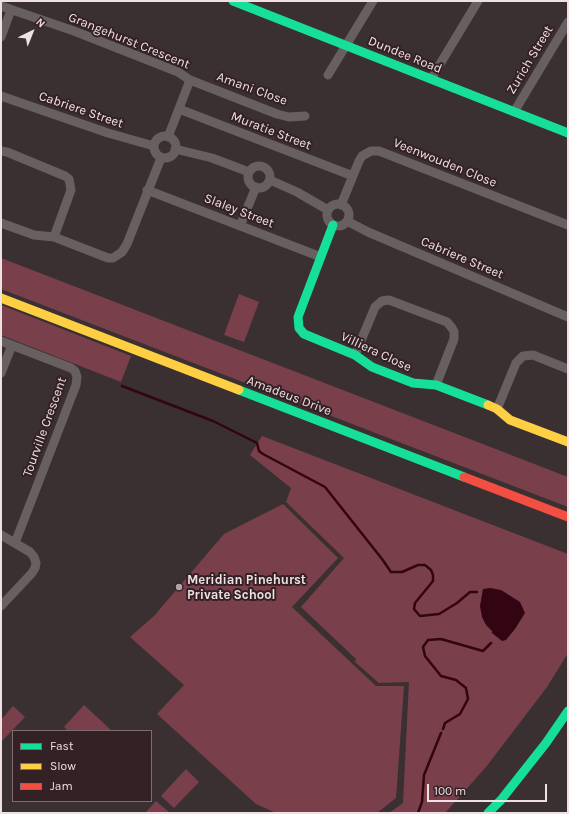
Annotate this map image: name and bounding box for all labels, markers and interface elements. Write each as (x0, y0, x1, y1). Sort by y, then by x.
street label: Grangehurst Crescent (66, 9, 192, 73)
north arrow (12, 12, 52, 52)
text: N (33, 15, 48, 30)
street label: Zurich Street (503, 23, 557, 97)
street label: Dundee Road (366, 33, 444, 77)
street label: Amani Close (215, 69, 289, 109)
street label: Cabriere Street (37, 88, 125, 132)
street label: Muratie Street (229, 108, 313, 154)
street label: Veenwouden Close (391, 135, 499, 191)
street label: Slaley Street (202, 190, 276, 232)
street label: Cabriere Street (418, 234, 506, 282)
street label: Villiera Close (338, 329, 414, 375)
street label: Amadeus Drive (245, 373, 333, 419)
street label: Tourville Crescent (20, 375, 70, 479)
place label: Meridian Pinehurst Private School (187, 572, 306, 603)
marker: Meridian Pinehurst Private School (174, 582, 184, 592)
legend (12, 730, 152, 802)
text: Fast (50, 739, 73, 753)
text: Slow (50, 759, 76, 773)
scale bar (429, 776, 549, 802)
text: Jam (50, 779, 73, 793)
text: 100 m (434, 784, 466, 798)

